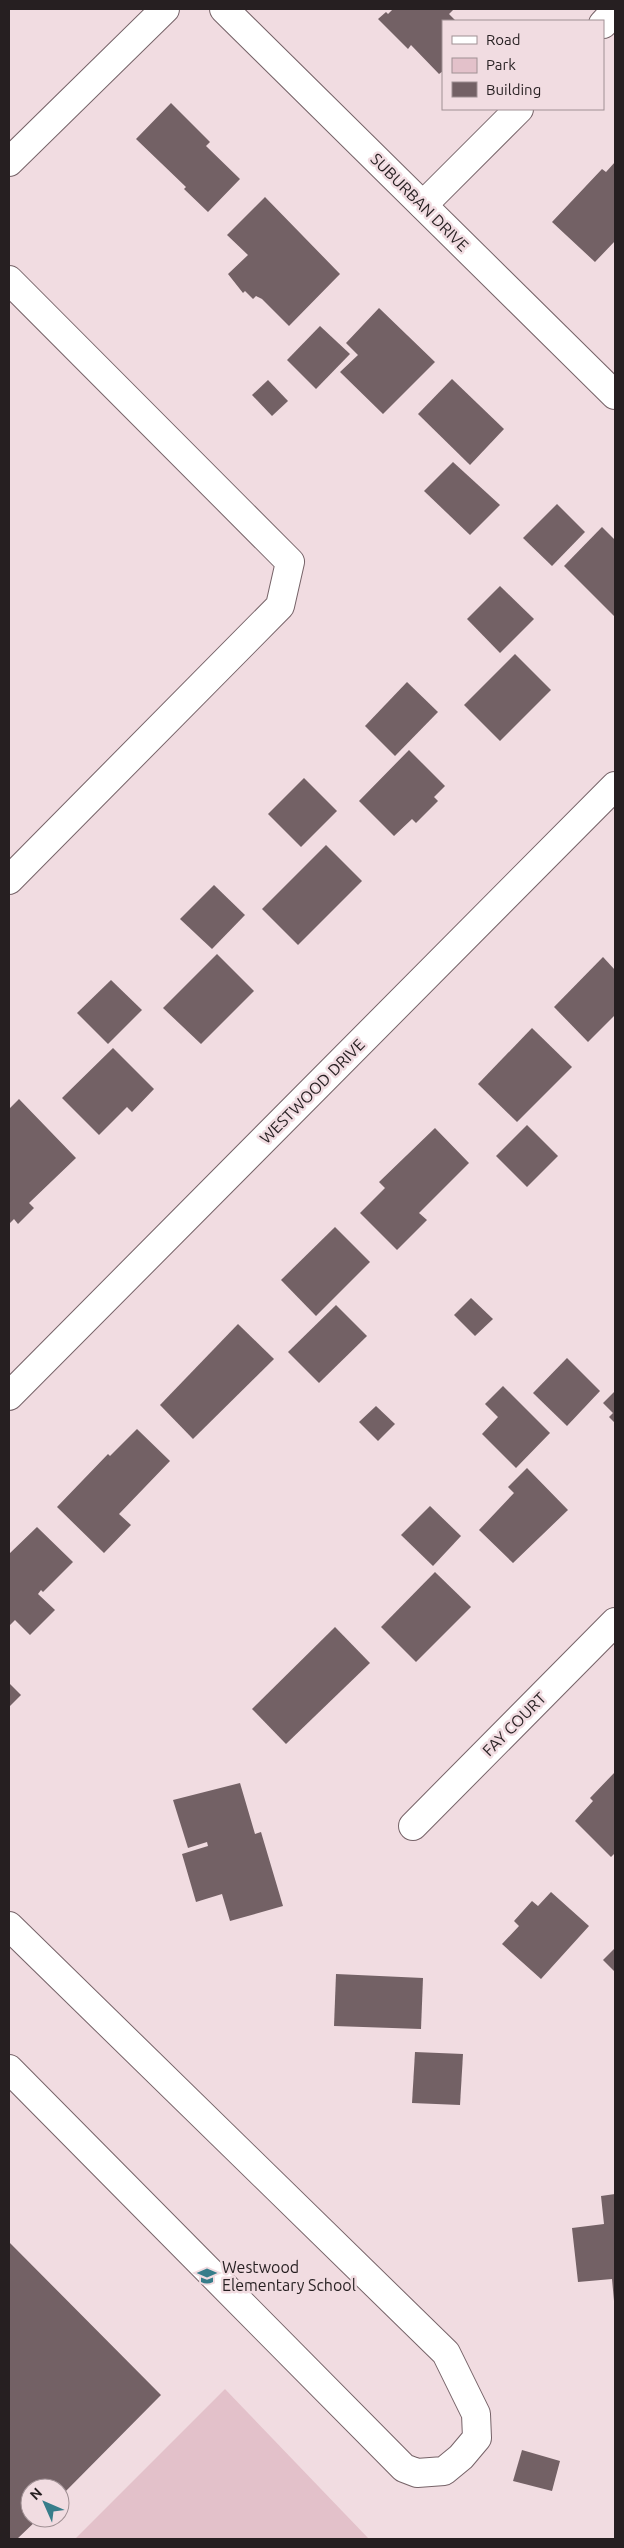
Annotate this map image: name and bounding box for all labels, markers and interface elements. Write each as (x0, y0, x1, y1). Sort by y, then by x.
legend (442, 20, 604, 110)
text: Road (486, 31, 521, 48)
text: Park (486, 56, 516, 73)
text: Building (486, 81, 541, 98)
street label: SUBURBAN DRIVE (367, 149, 473, 255)
street label: WESTWOOD DRIVE (256, 1035, 368, 1147)
street label: FAY COURT (479, 1689, 549, 1759)
place label: Westwood Elementary School (222, 2258, 356, 2294)
school or university icon: Westwood Elementary School (196, 2265, 218, 2287)
north arrow (20, 2478, 70, 2528)
text: N (26, 2484, 45, 2503)

